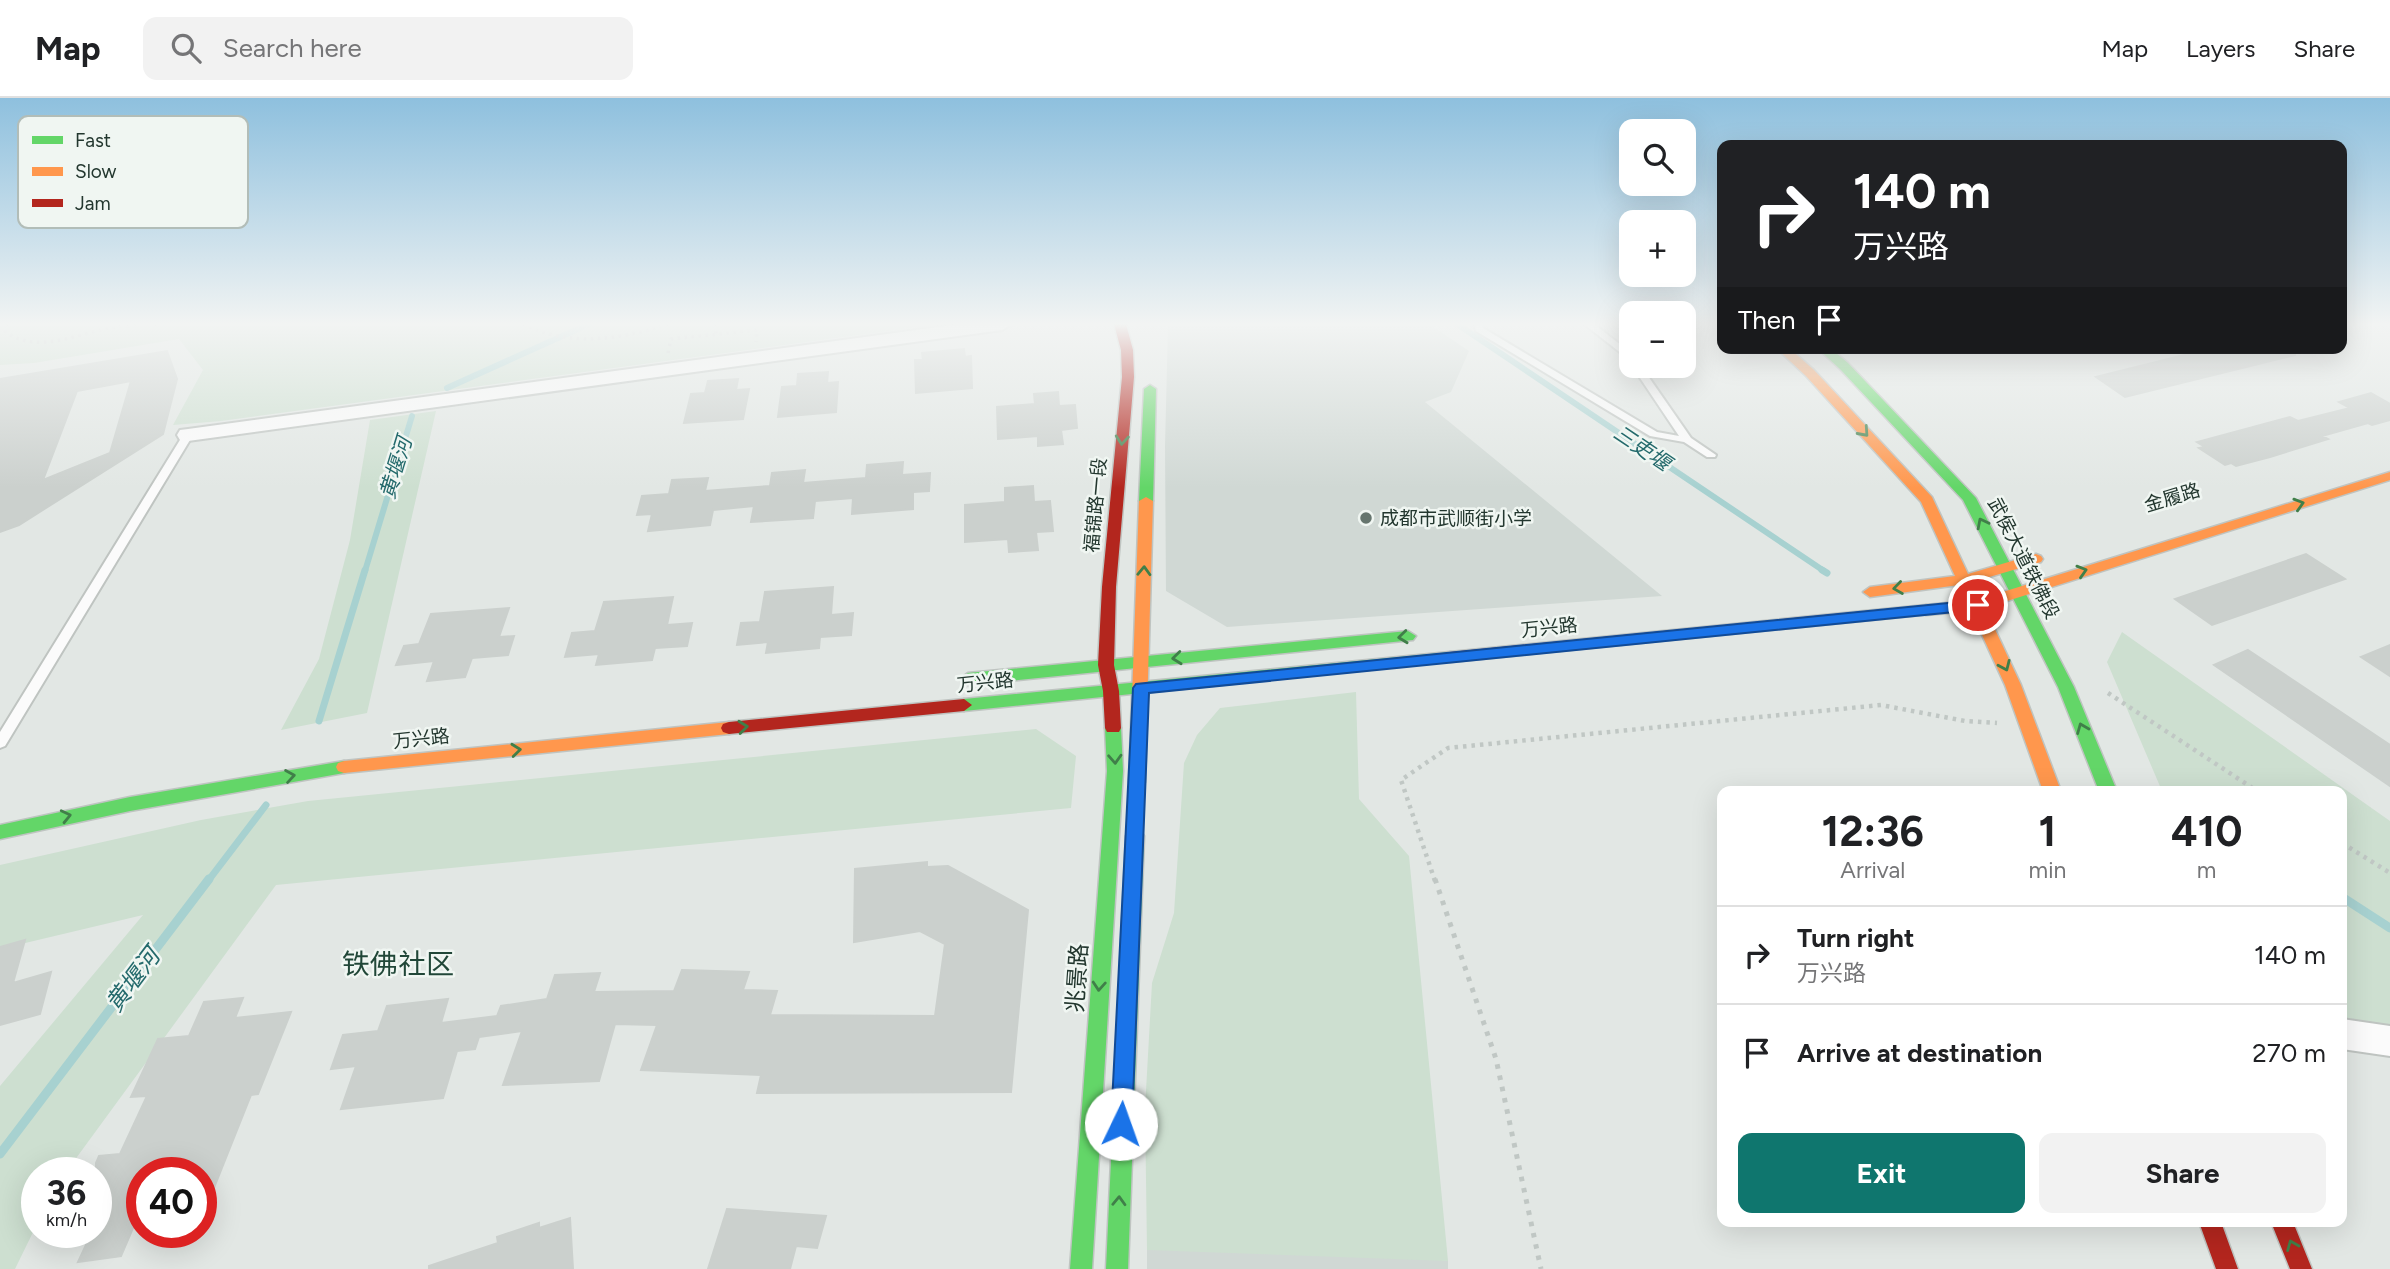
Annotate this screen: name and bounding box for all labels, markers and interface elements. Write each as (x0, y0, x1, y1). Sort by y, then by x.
search box (143, 17, 633, 80)
text: Map (35, 29, 101, 68)
icon: search (167, 29, 205, 67)
text: Search here (223, 32, 362, 64)
text: Map (2101, 34, 2148, 63)
text: Layers (2186, 34, 2255, 63)
text: Share (2293, 34, 2355, 63)
legend (18, 116, 248, 228)
map controls (1619, 119, 1696, 378)
button: search (1619, 119, 1696, 196)
text: Fast (75, 129, 111, 152)
text: Slow (75, 160, 117, 183)
text: 140 m (1853, 161, 1991, 220)
icon: right (1738, 168, 1829, 259)
text: Jam (75, 192, 111, 215)
button: + (1619, 210, 1696, 287)
text: 万兴路 (1853, 228, 1949, 266)
button: − (1619, 301, 1696, 378)
icon: arrive (1810, 301, 1848, 339)
text: Then (1738, 304, 1796, 336)
water label: 三吏堰 (1609, 420, 1678, 477)
one-way arrow (1856, 424, 1868, 437)
water label: 黄堰河 (374, 430, 418, 502)
one-way arrow (1115, 434, 1130, 446)
street label: 福锦路一段 (1080, 457, 1111, 553)
street label: 金履路 (2142, 478, 2203, 517)
street label: 武侯大道铁佛段 (1983, 494, 2064, 623)
one-way arrow (2293, 498, 2305, 512)
place label: 成都市武顺街小学 (1380, 507, 1532, 530)
marker: 成都市武顺街小学 (1358, 510, 1374, 526)
one-way arrow (1977, 518, 1991, 530)
one-way arrow (2076, 564, 2088, 579)
one-way arrow (1136, 565, 1151, 576)
pin (1948, 575, 2008, 635)
one-way arrow (1892, 581, 1904, 596)
icon: arrive (1959, 586, 1997, 624)
street label: 万兴路 (1519, 613, 1579, 642)
one-way arrow (1398, 629, 1409, 644)
one-way arrow (1171, 651, 1183, 666)
one-way arrow (1997, 659, 2011, 671)
street label: 万兴路 (955, 668, 1015, 697)
one-way arrow (737, 720, 748, 735)
one-way arrow (2076, 722, 2090, 735)
street label: 万兴路 (391, 724, 451, 753)
one-way arrow (511, 743, 522, 758)
one-way arrow (1107, 754, 1122, 765)
one-way arrow (284, 769, 296, 784)
text: 12:36 (1822, 806, 1924, 857)
text: 1 (2039, 806, 2056, 857)
text: 410 (2171, 806, 2242, 857)
one-way arrow (60, 810, 72, 824)
text: Arrival (1840, 856, 1905, 884)
text: min (2029, 856, 2066, 884)
text: m (2197, 856, 2216, 884)
text: Turn right (1797, 922, 1914, 954)
icon: right (1738, 936, 1776, 974)
water label: 黄堰河 (99, 939, 168, 1017)
text: 140 m (2254, 939, 2326, 971)
street label: 兆景路 (1061, 943, 1093, 1013)
district label: 铁佛社区 (342, 947, 454, 981)
text: 万兴路 (1797, 959, 1866, 987)
one-way arrow (1092, 981, 1107, 992)
icon: arrive (1738, 1034, 1776, 1072)
text: Arrive at destination (1797, 1037, 2042, 1069)
text: 270 m (2252, 1037, 2326, 1069)
position arrow (1084, 1087, 1158, 1161)
button: Exit (1738, 1133, 2025, 1213)
button: Share (2039, 1133, 2326, 1213)
speed limit sign: 40 (126, 1157, 217, 1248)
text: 36 (47, 1172, 86, 1214)
one-way arrow (1111, 1195, 1126, 1206)
text: km/h (46, 1209, 87, 1231)
one-way arrow (2286, 1240, 2300, 1252)

